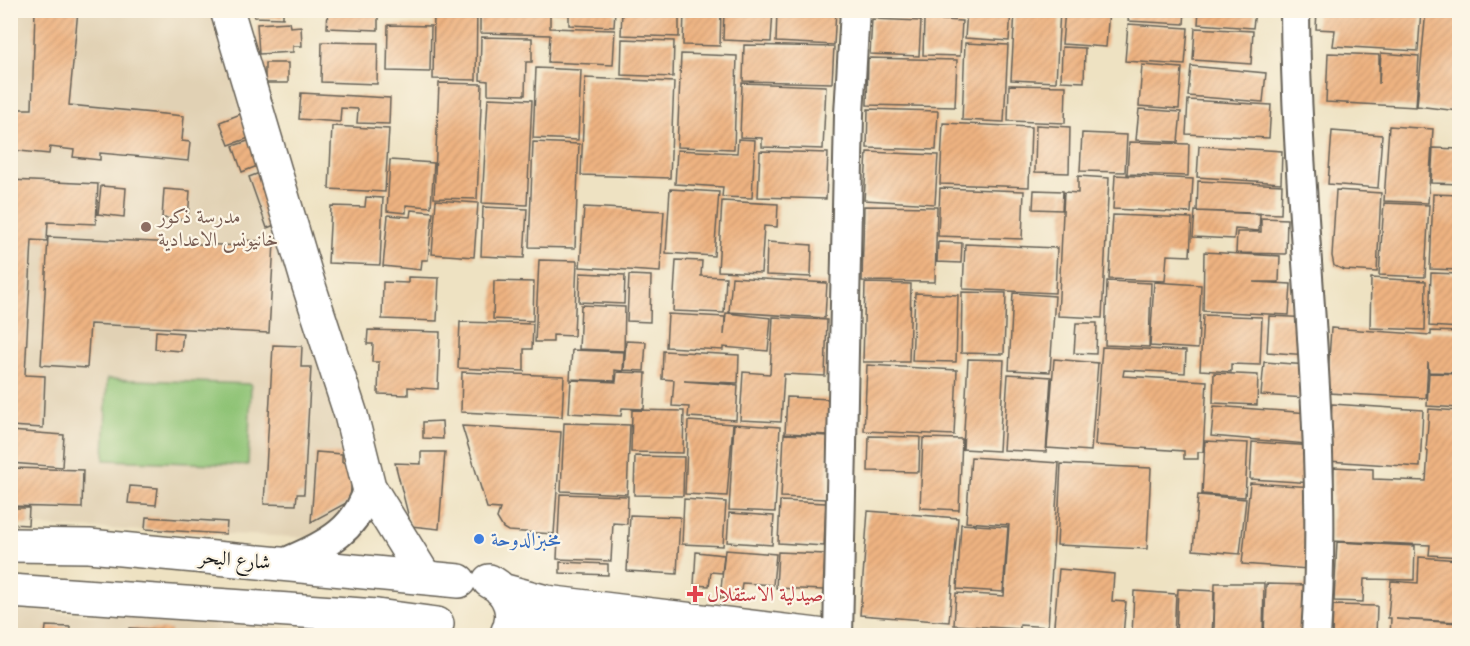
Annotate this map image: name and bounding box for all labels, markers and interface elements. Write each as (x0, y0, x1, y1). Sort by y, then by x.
place label: مدرسة ذكور خانيونس الاعدادية (156, 204, 279, 253)
marker: مدرسة ذكور خانيونس الاعدادية (139, 220, 153, 234)
place label: مخبزالدوحة (491, 527, 561, 552)
marker: مخبزالدوحة (472, 532, 486, 546)
street label: شارع البحر (196, 544, 272, 580)
place label: صيدلية الاستقلال (707, 582, 823, 606)
marker: صيدلية الاستقلال (688, 587, 702, 601)

